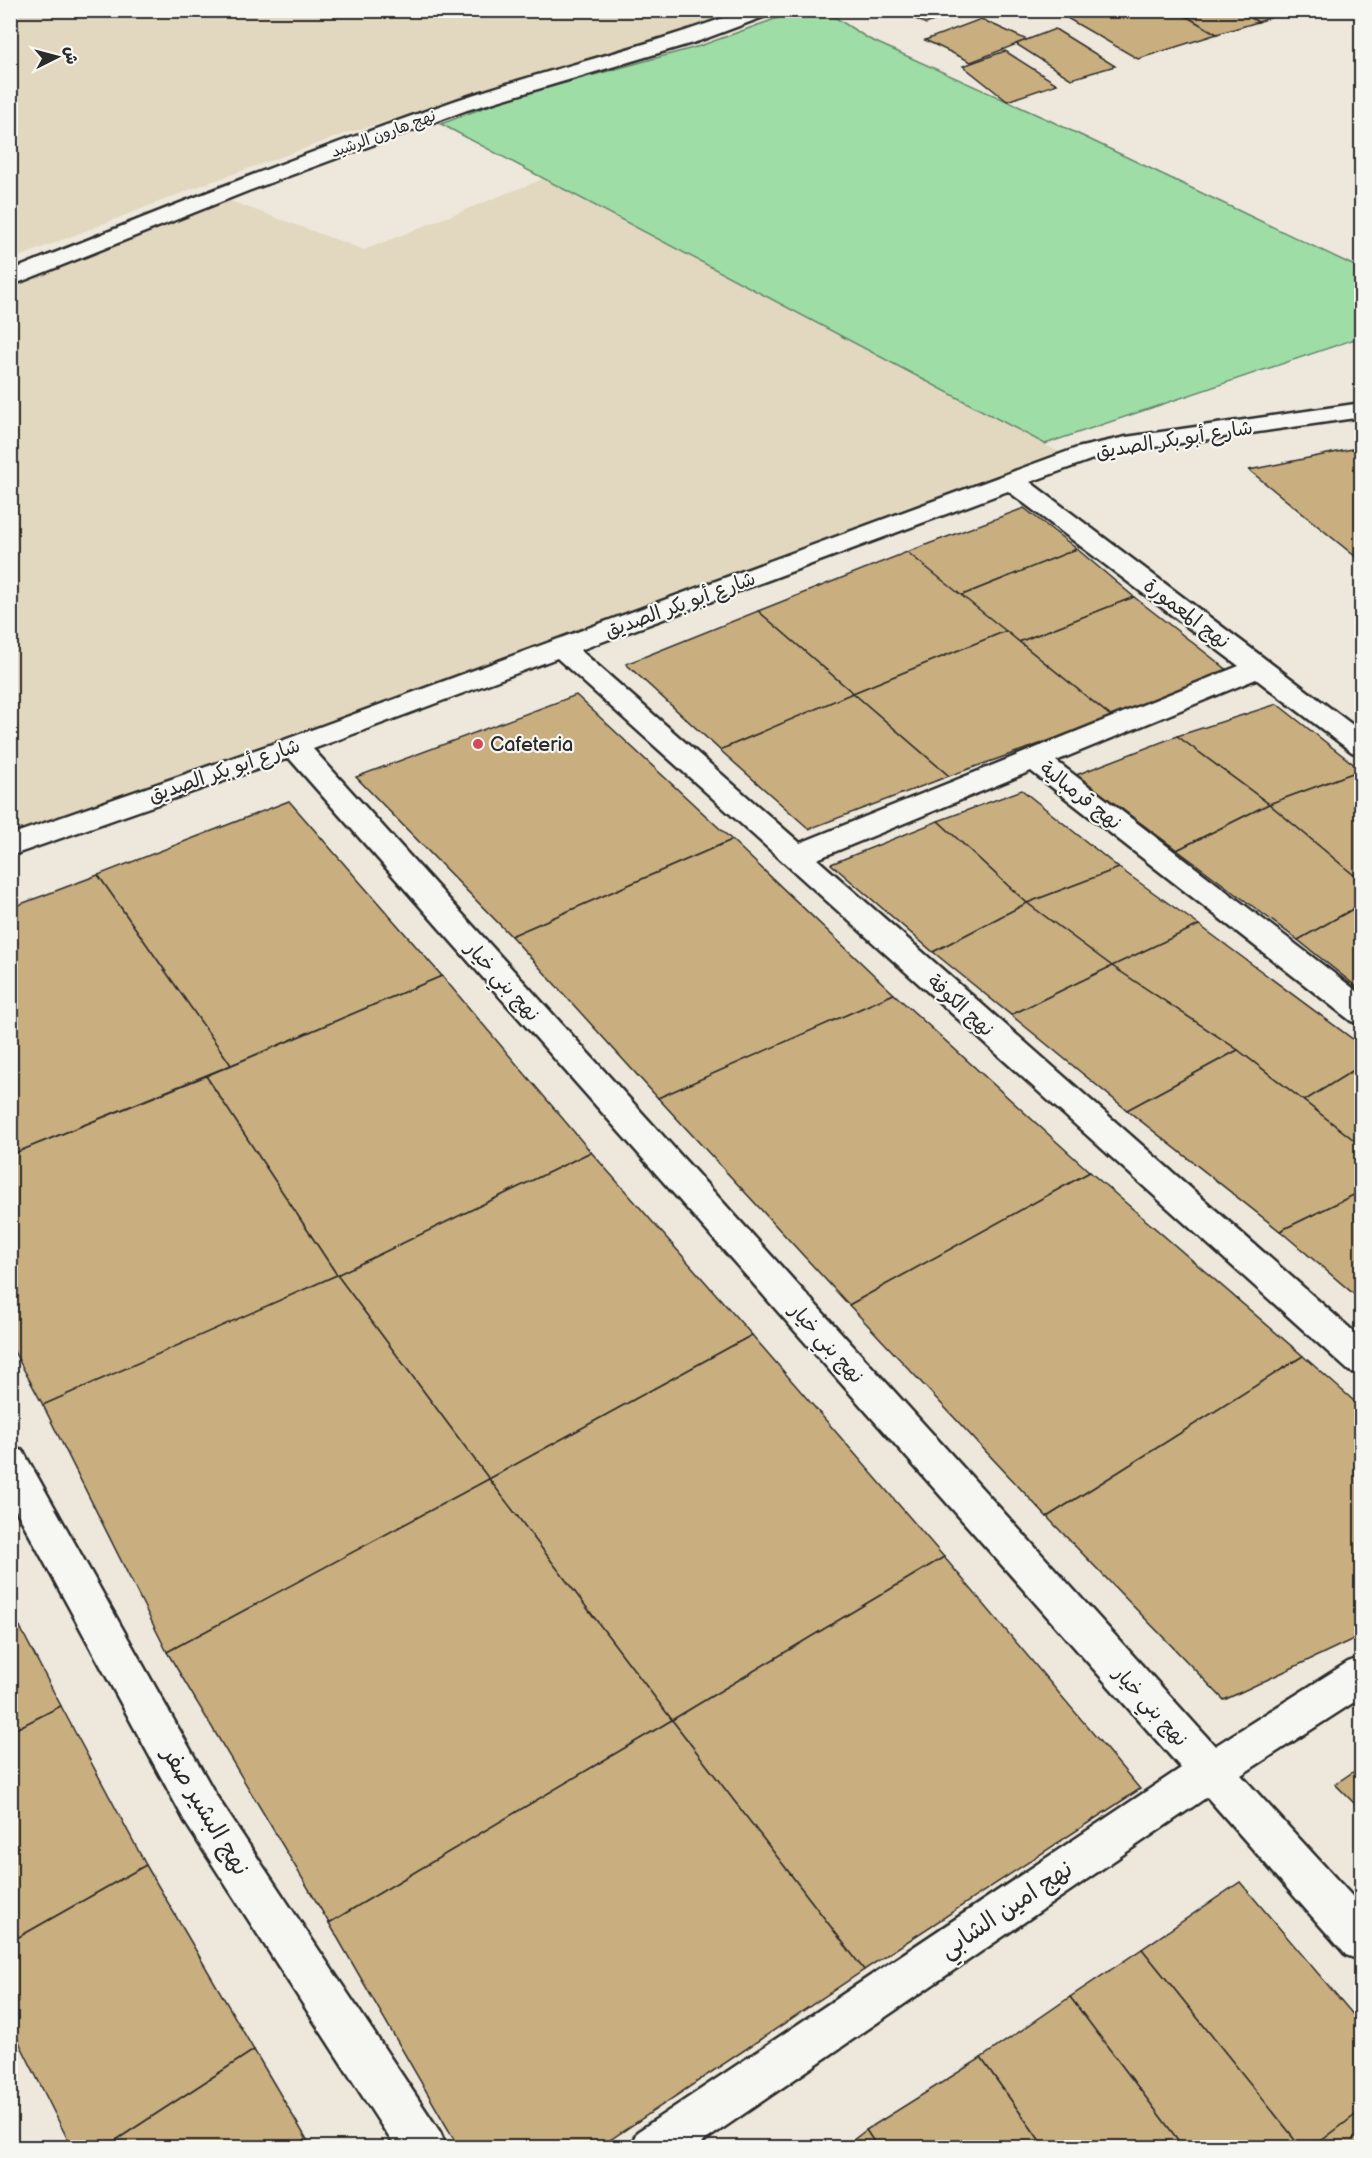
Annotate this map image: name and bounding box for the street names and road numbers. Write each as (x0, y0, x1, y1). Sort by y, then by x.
street label: نهج هارون الرشيد (328, 107, 439, 162)
street label: شارع أبو بكر الصديق (1094, 416, 1255, 465)
street label: شارع أبو بكر الصديق (602, 567, 759, 644)
street label: نهج المعمورة (1138, 574, 1234, 655)
street label: شارع أبو بكر الصديق (145, 734, 304, 809)
street label: نهج قرمبالية (1034, 756, 1126, 836)
street label: نهج بني خيار (455, 935, 544, 1030)
street label: نهج الكوفة (921, 970, 999, 1043)
street label: نهج بني خيار (779, 1297, 868, 1392)
street label: نهج بني خيار (1103, 1660, 1192, 1755)
street label: نهج البشير صفر (154, 1740, 255, 1881)
street label: نهج امين الشابي (934, 1854, 1082, 1970)

